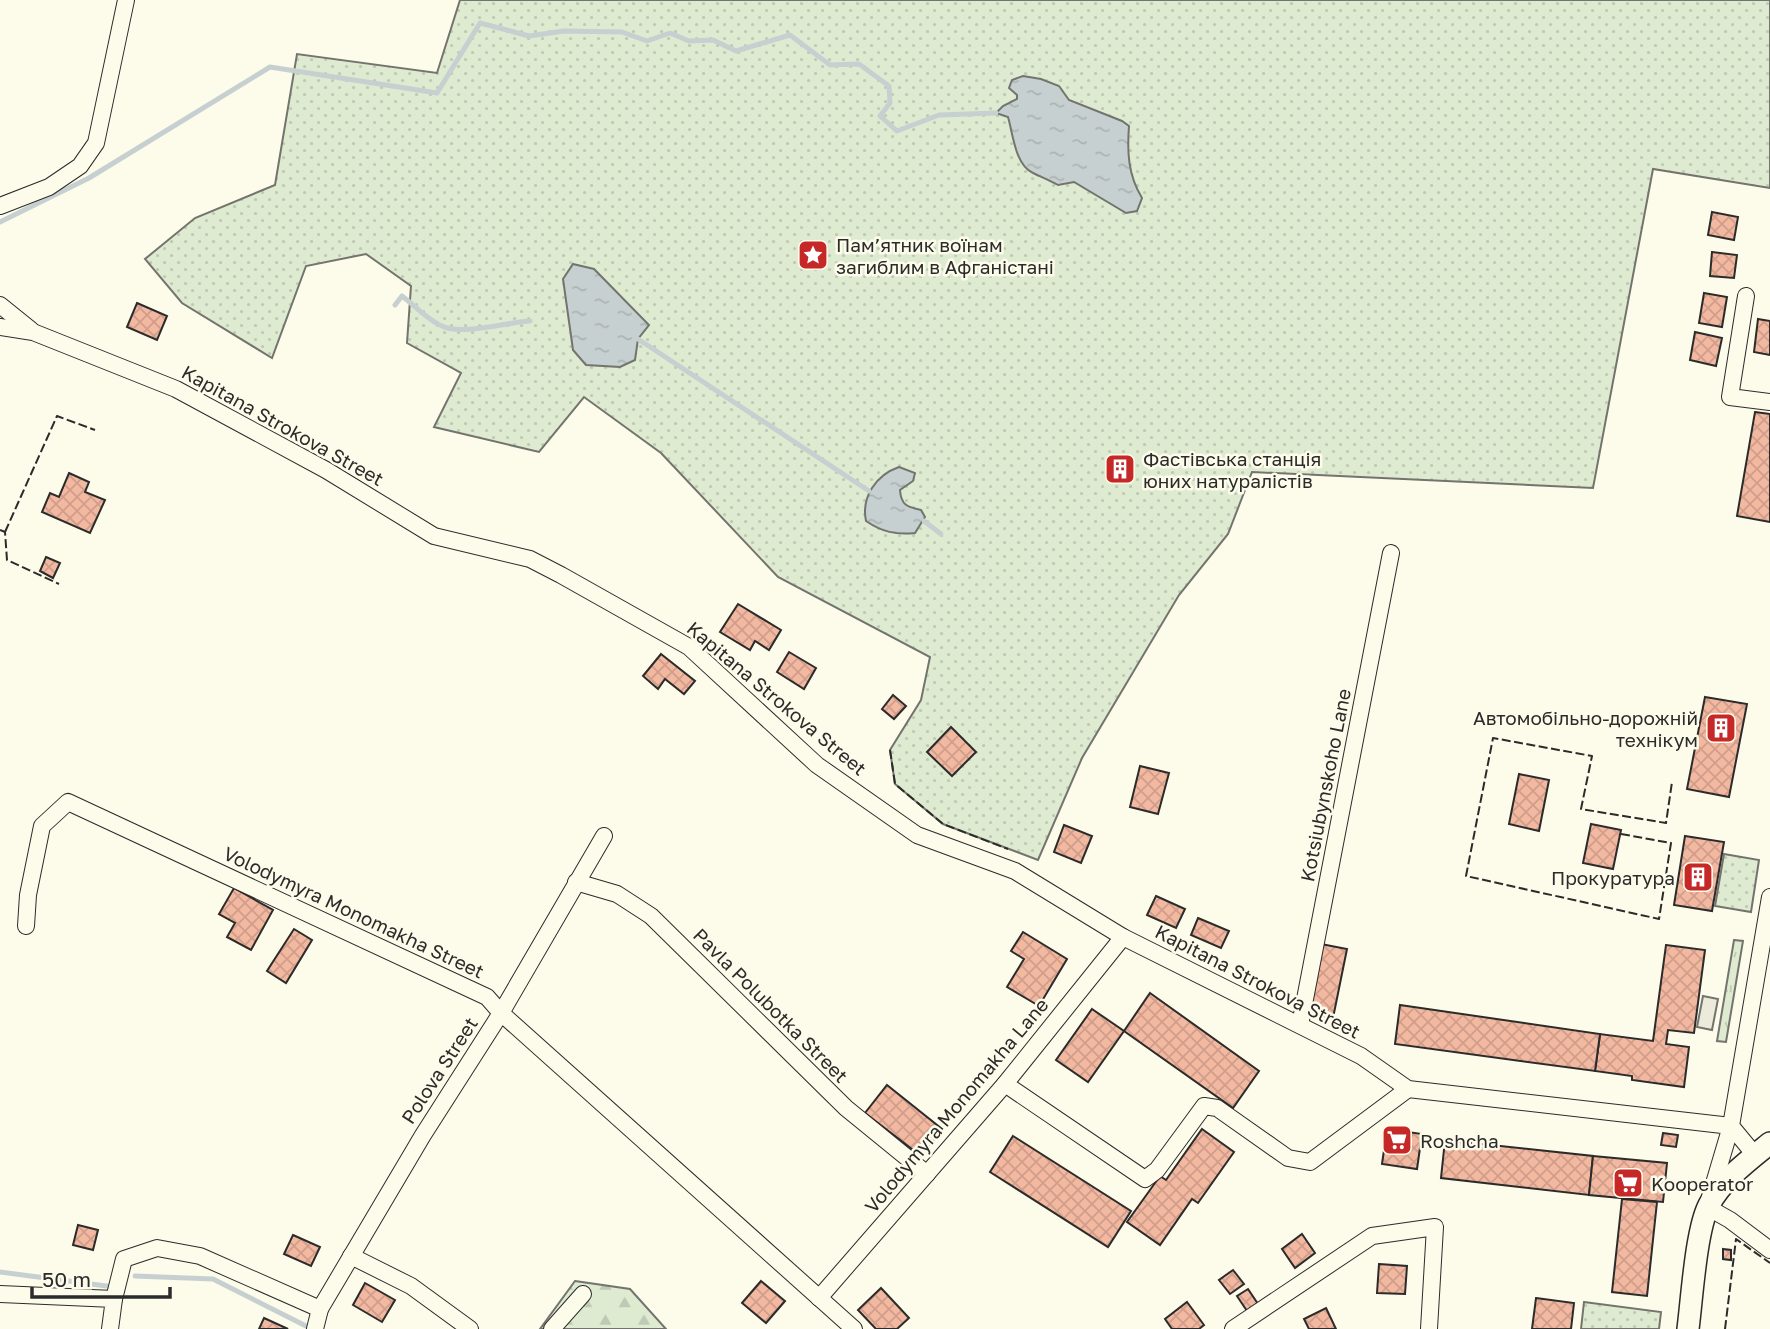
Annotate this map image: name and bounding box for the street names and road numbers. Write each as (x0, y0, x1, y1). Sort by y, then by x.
street label: Kapitana Strokova Street (178, 360, 388, 490)
street label: Kapitana Strokova Street (683, 616, 871, 780)
street label: Kotsiubynskoho Lane (1295, 687, 1355, 883)
street label: Volodymyra Monomakha Street (220, 841, 488, 983)
street label: Kapitana Strokova Street (1152, 919, 1364, 1043)
street label: Pavla Polubotka Street (689, 923, 853, 1087)
street label: Volodymyra Monomakha Lane (859, 993, 1053, 1217)
street label: Polova Street (396, 1012, 482, 1128)

